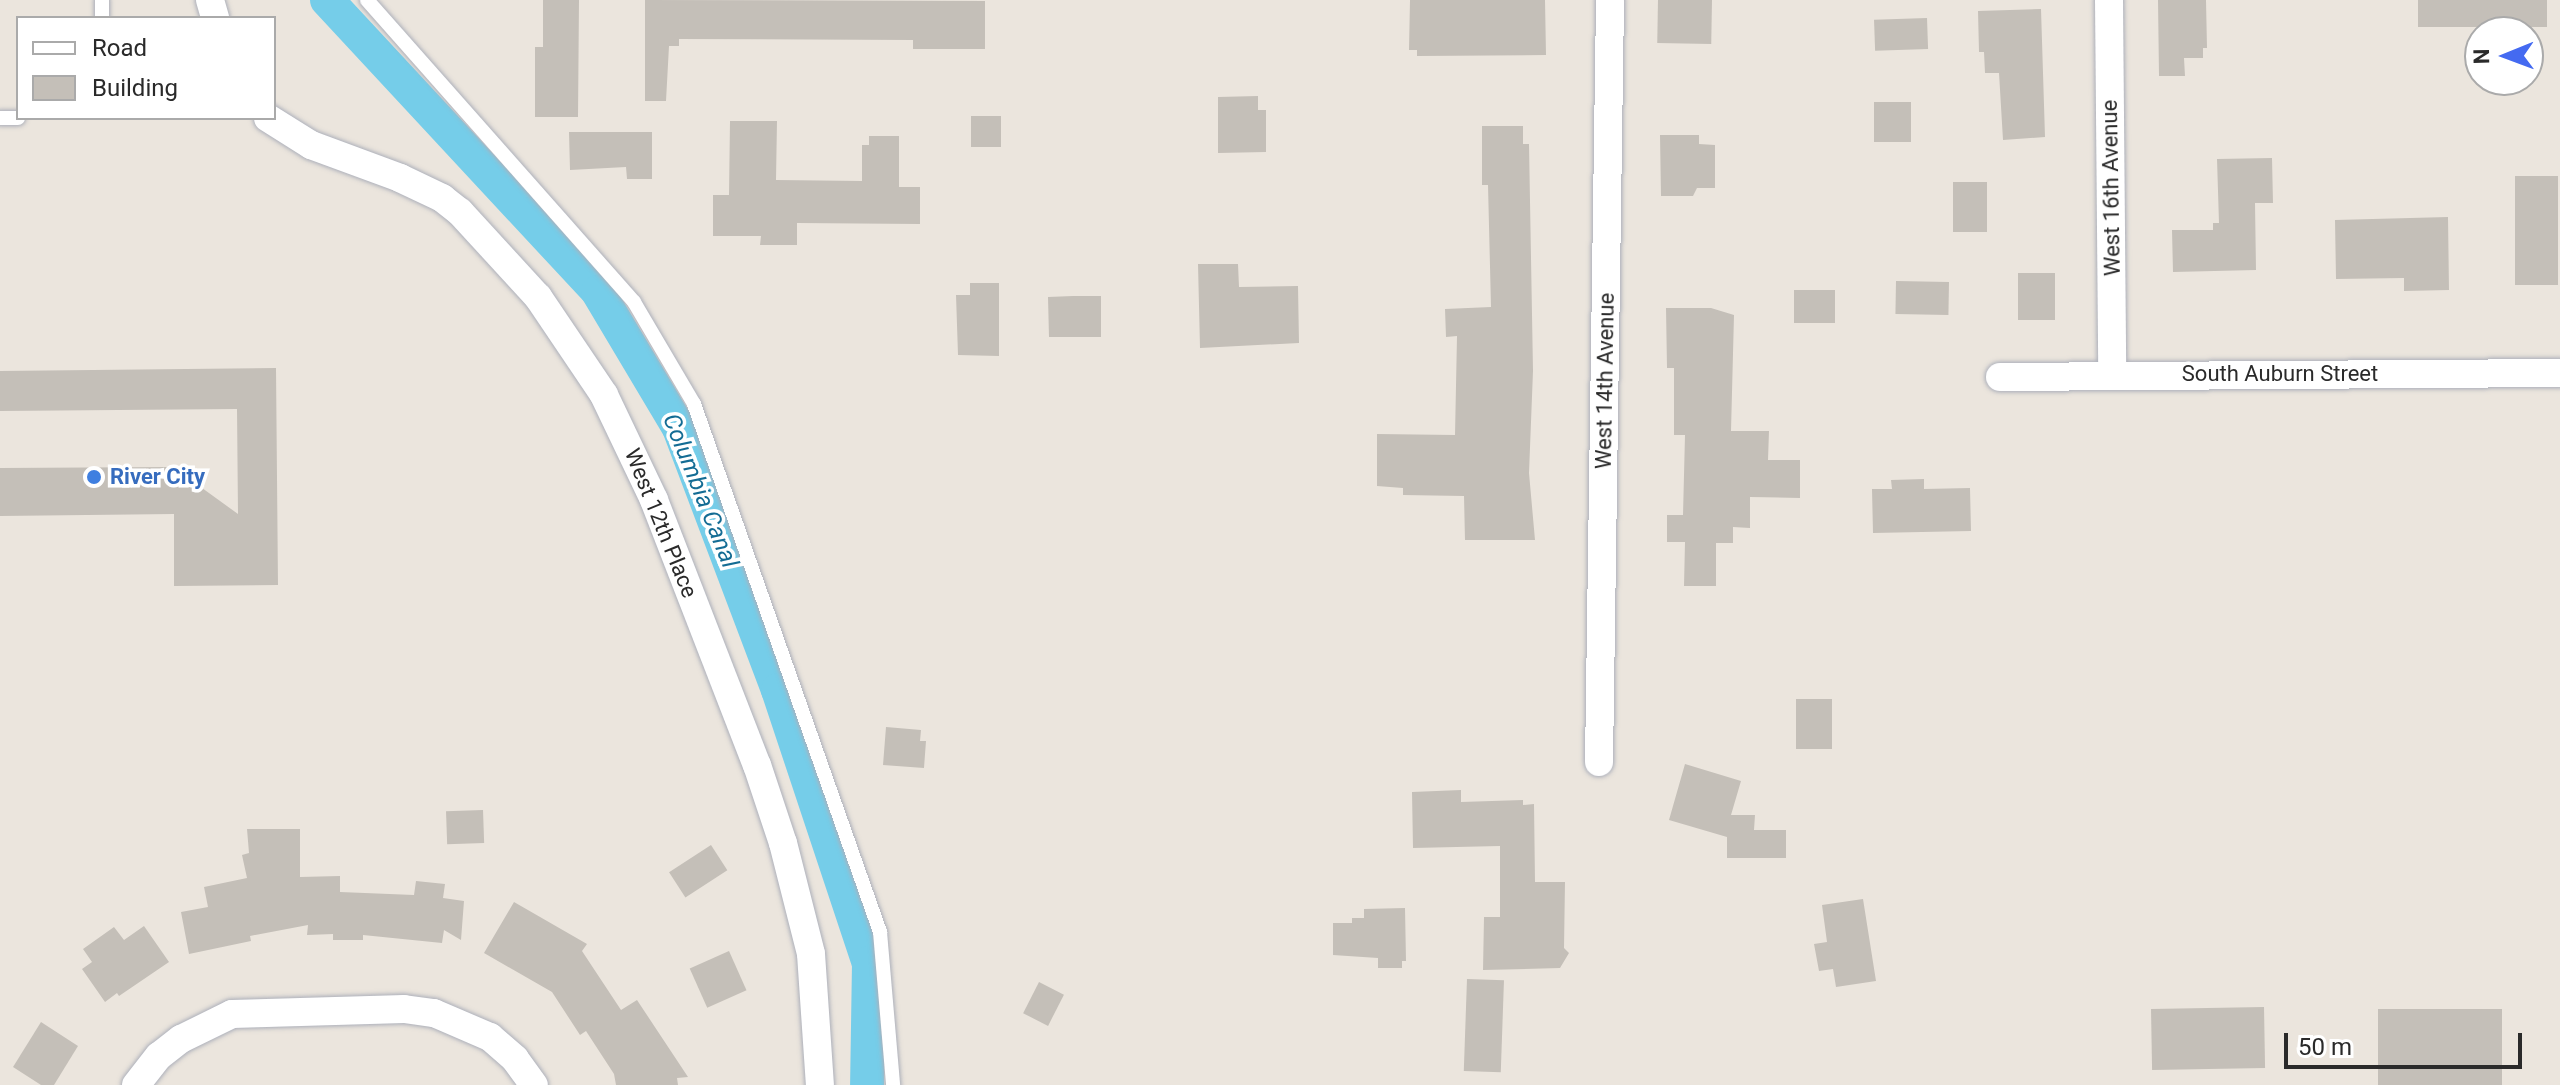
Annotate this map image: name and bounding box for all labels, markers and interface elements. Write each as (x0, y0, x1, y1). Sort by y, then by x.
legend (16, 16, 276, 120)
north arrow (2464, 16, 2544, 96)
text: Road (92, 34, 147, 62)
text: N (2469, 48, 2494, 64)
text: Building (92, 74, 178, 102)
street label: West 16th Avenue (2096, 100, 2126, 276)
street label: West 14th Avenue (1590, 293, 1620, 469)
street label: South Auburn Street (2182, 361, 2378, 387)
water label: Columbia Canal (656, 410, 744, 572)
street label: West 12th Place (619, 444, 703, 602)
place label: River City (110, 464, 205, 490)
marker: River City (85, 468, 103, 486)
scale bar (2288, 1017, 2526, 1067)
text: 50 m (2298, 1033, 2352, 1061)

